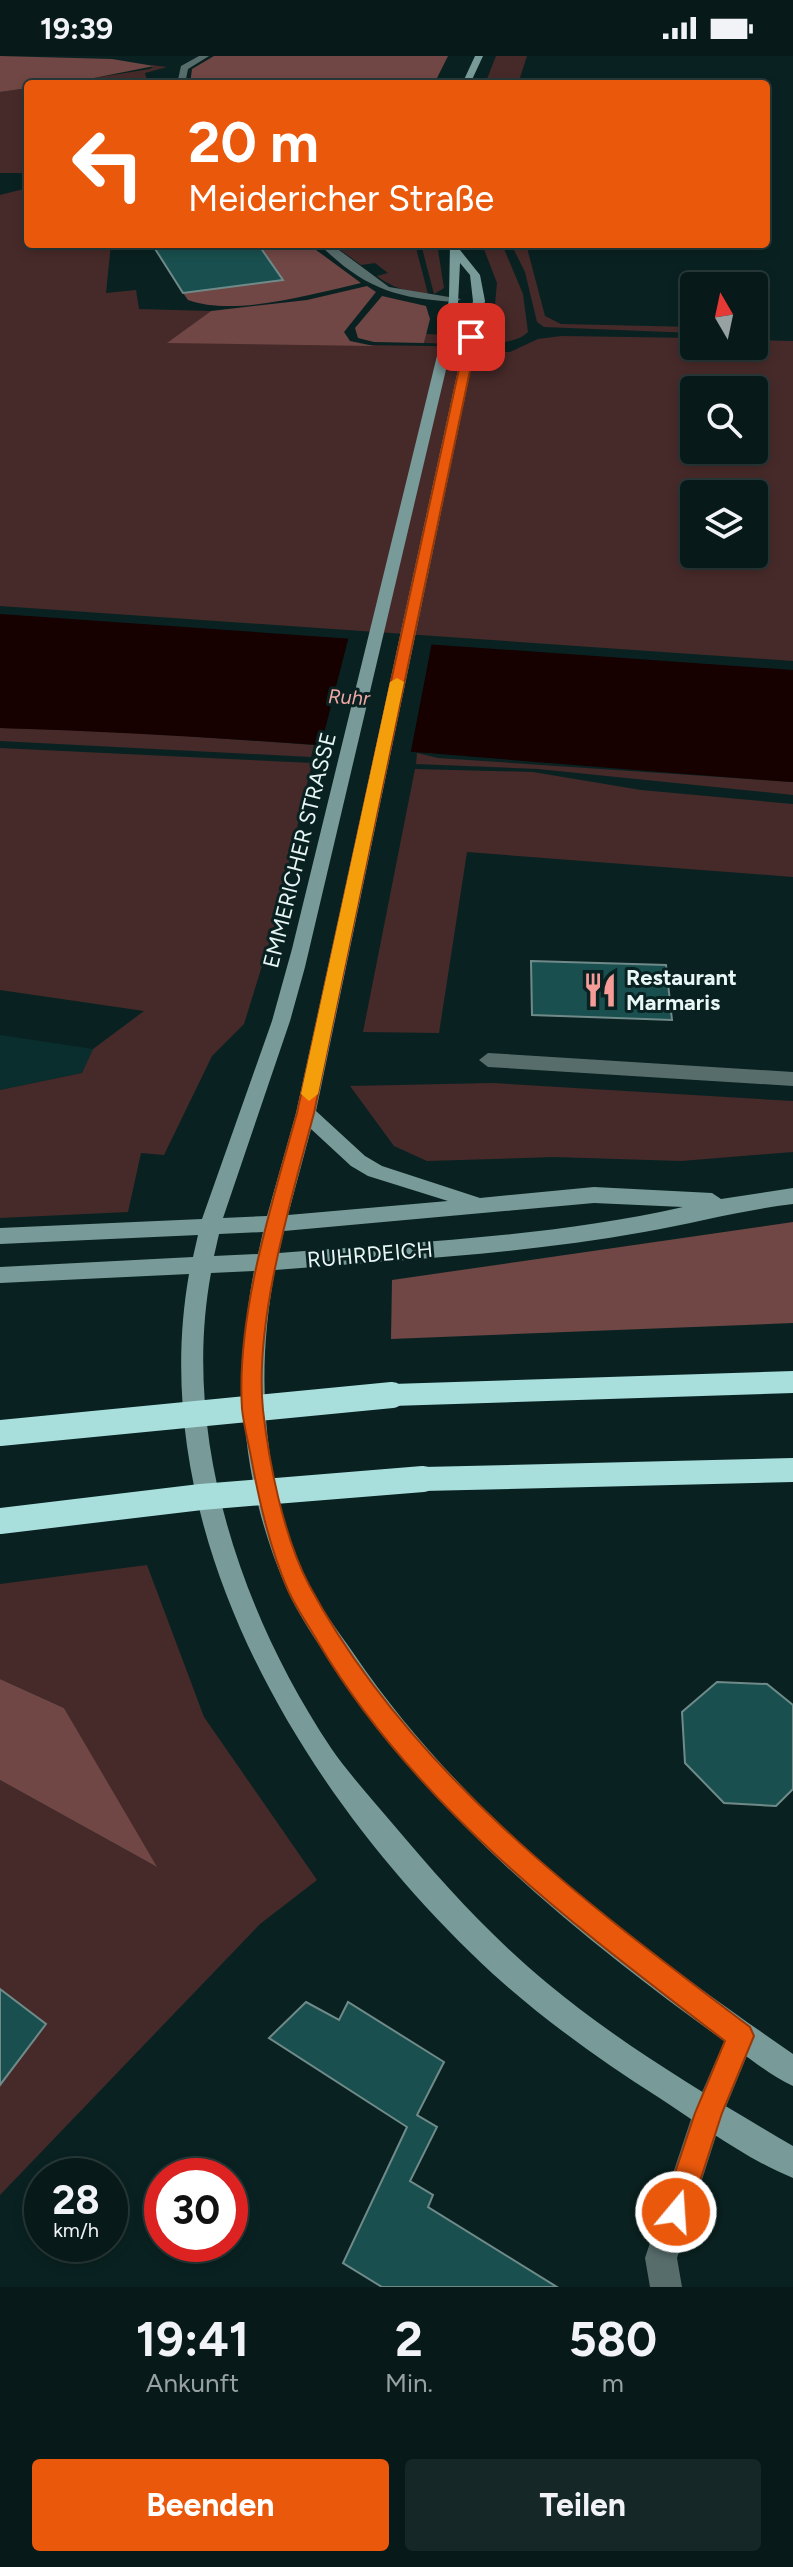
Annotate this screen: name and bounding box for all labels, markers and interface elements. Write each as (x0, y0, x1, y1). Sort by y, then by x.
text: 19:39 (40, 10, 113, 47)
text: 20 m (188, 109, 319, 176)
icon: left (56, 112, 160, 216)
text: Meidericher Straße (188, 177, 494, 220)
north arrow (680, 272, 768, 360)
map controls (680, 272, 768, 568)
pin (437, 303, 505, 371)
icon: arrive (449, 315, 493, 359)
button: search (680, 376, 768, 464)
button: layers (680, 480, 768, 568)
water label: Ruhr (328, 684, 372, 710)
street label: EMMERICHER STRASSE (257, 729, 342, 971)
place label: Restaurant Marmaris (626, 964, 737, 1016)
restaurant icon: Restaurant Marmaris (581, 971, 619, 1009)
street label: RUHRDEICH (306, 1236, 434, 1273)
speed limit sign: 30 (144, 2158, 248, 2262)
position arrow (634, 2170, 718, 2254)
text: 28 (52, 2176, 100, 2224)
text: km/h (53, 2218, 99, 2242)
text: 19:41 (136, 2310, 249, 2368)
text: 2 (395, 2310, 423, 2368)
text: 580 (569, 2310, 657, 2368)
text: Ankunft (146, 2367, 239, 2399)
text: Min. (385, 2367, 433, 2399)
text: m (602, 2367, 624, 2399)
button: Beenden (32, 2459, 389, 2551)
button: Teilen (405, 2459, 761, 2551)

